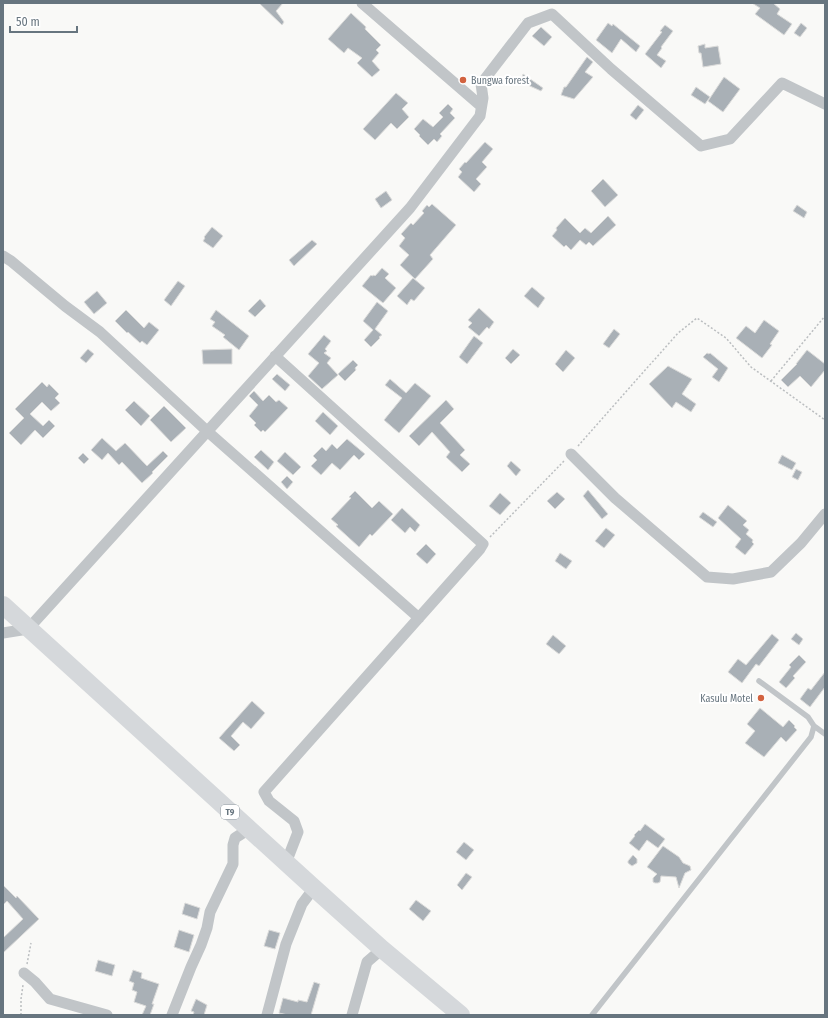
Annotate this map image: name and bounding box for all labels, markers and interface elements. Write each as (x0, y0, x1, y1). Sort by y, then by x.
scale bar (10, 8, 77, 34)
text: 50 m (16, 15, 40, 29)
marker: Bungwa forest (458, 75, 468, 85)
place label: Bungwa forest (471, 75, 530, 87)
place label: Kasulu Motel (700, 693, 753, 705)
marker: Kasulu Motel (756, 693, 766, 703)
road number: T9 (221, 805, 239, 819)

